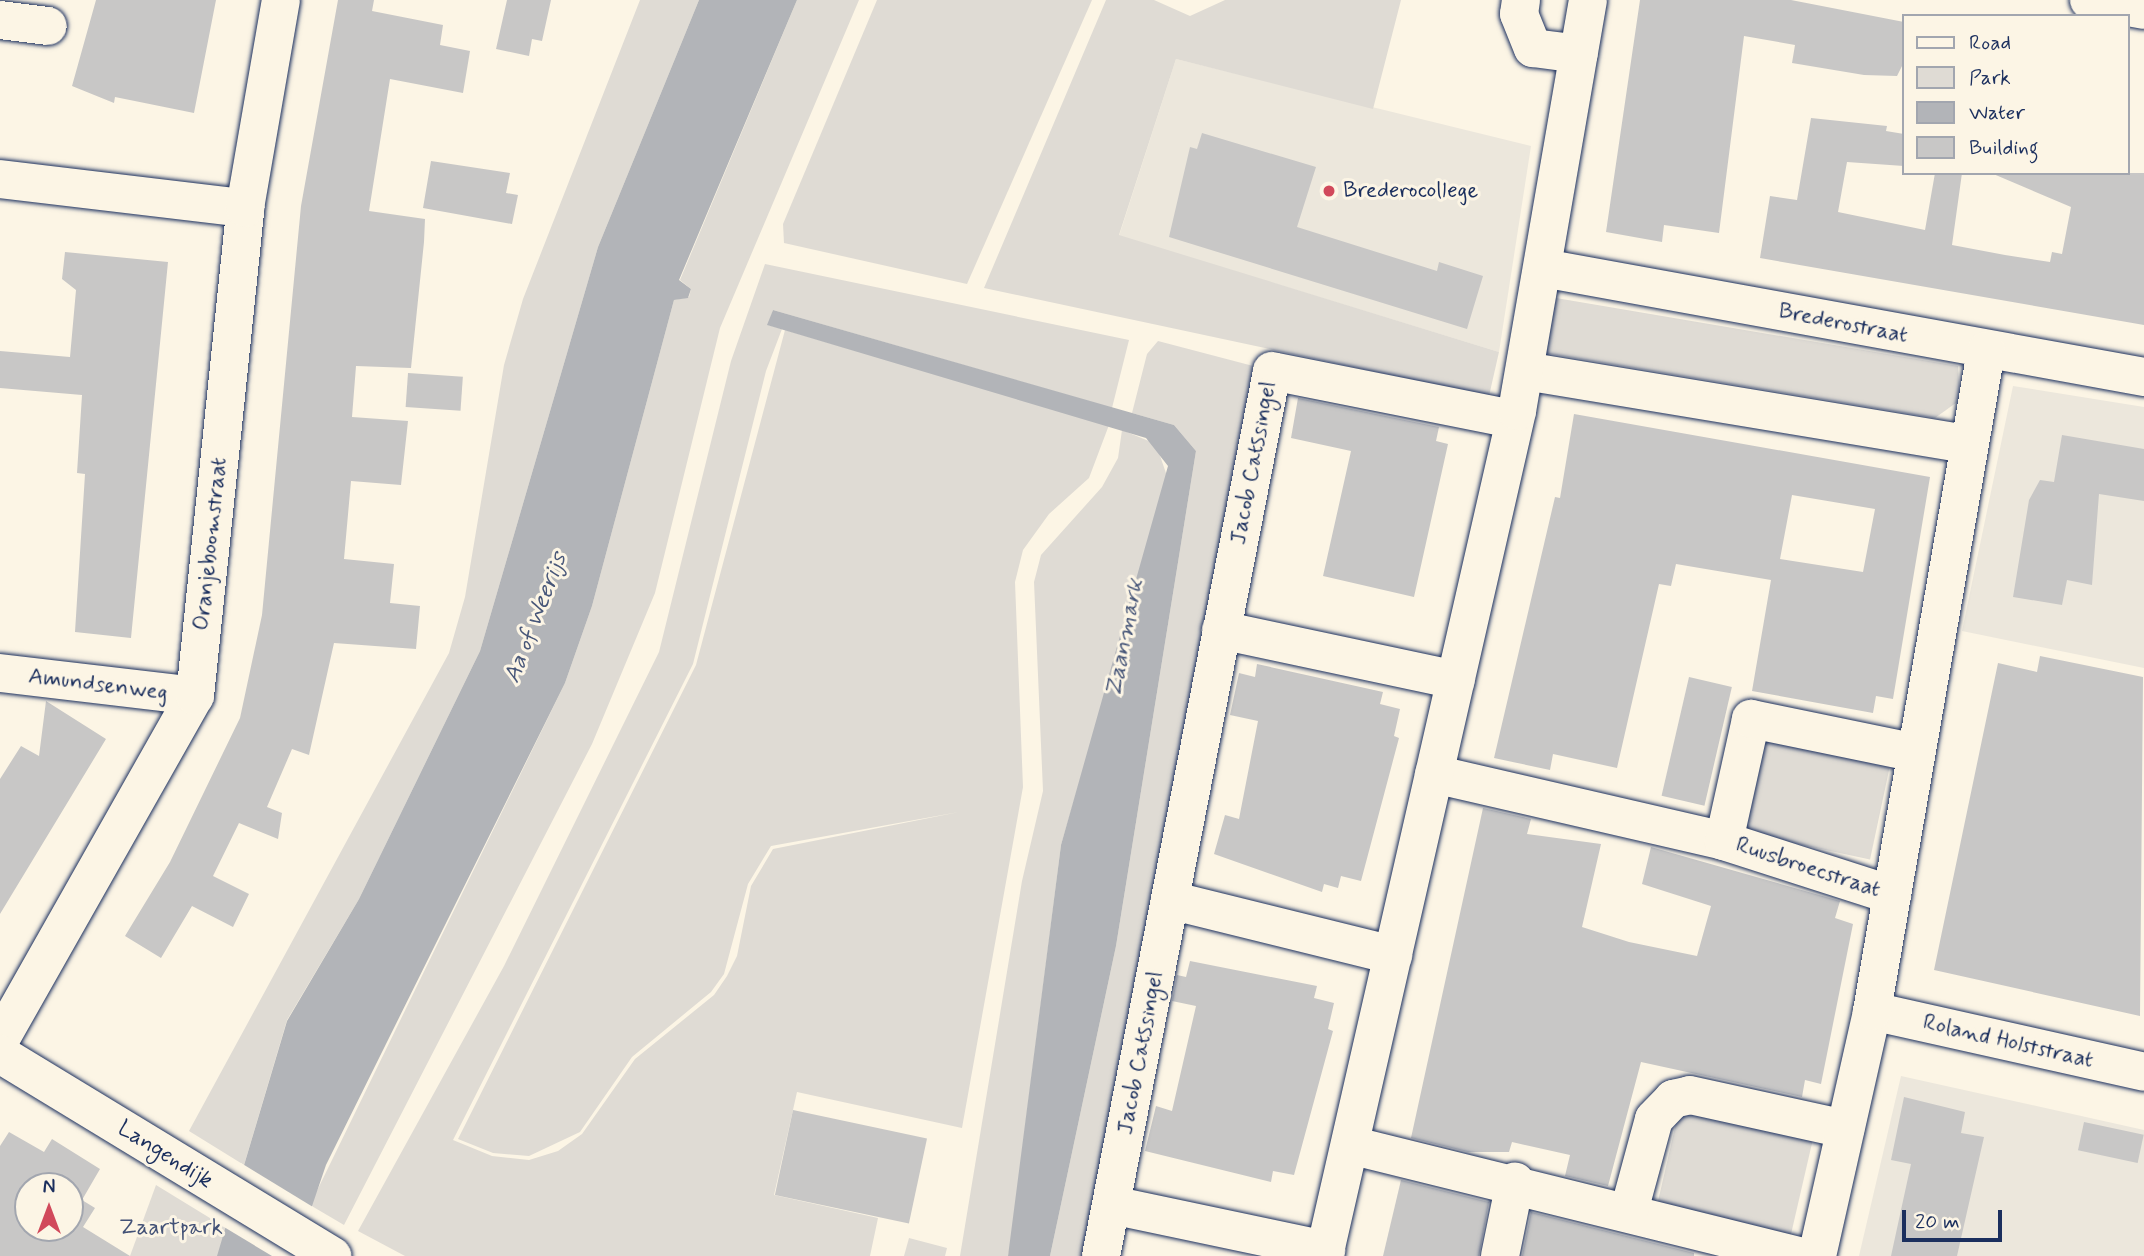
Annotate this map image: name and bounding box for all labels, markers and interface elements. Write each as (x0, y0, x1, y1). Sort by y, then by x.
legend (1902, 14, 2130, 175)
text: Road (1969, 29, 2011, 57)
text: Park (1969, 64, 2011, 92)
text: Water (1969, 99, 2025, 127)
text: Building (1969, 134, 2039, 162)
place label: Brederocollege (1343, 177, 1478, 205)
marker: Brederocollege (1321, 183, 1337, 199)
street label: Brederostraat (1776, 298, 1910, 350)
street label: Jacob Catssingel (1225, 380, 1283, 546)
street label: Oranjeboomstraat (188, 456, 234, 632)
water label: Aa of Weerijs (498, 549, 574, 687)
water label: Zaanmark (1099, 577, 1151, 699)
street label: Amundsenweg (27, 663, 169, 707)
street label: Ruusbroecstraat (1732, 832, 1884, 904)
street label: Jacob Catssingel (1112, 970, 1170, 1136)
street label: Roland Holststraat (1918, 1009, 2098, 1075)
street label: Langendijk (112, 1115, 218, 1195)
north arrow (14, 1172, 84, 1242)
text: N (43, 1175, 55, 1200)
scale bar (1906, 1196, 2006, 1240)
text: 20 m (1915, 1208, 1960, 1236)
park label: Zaartpark (119, 1214, 223, 1242)

